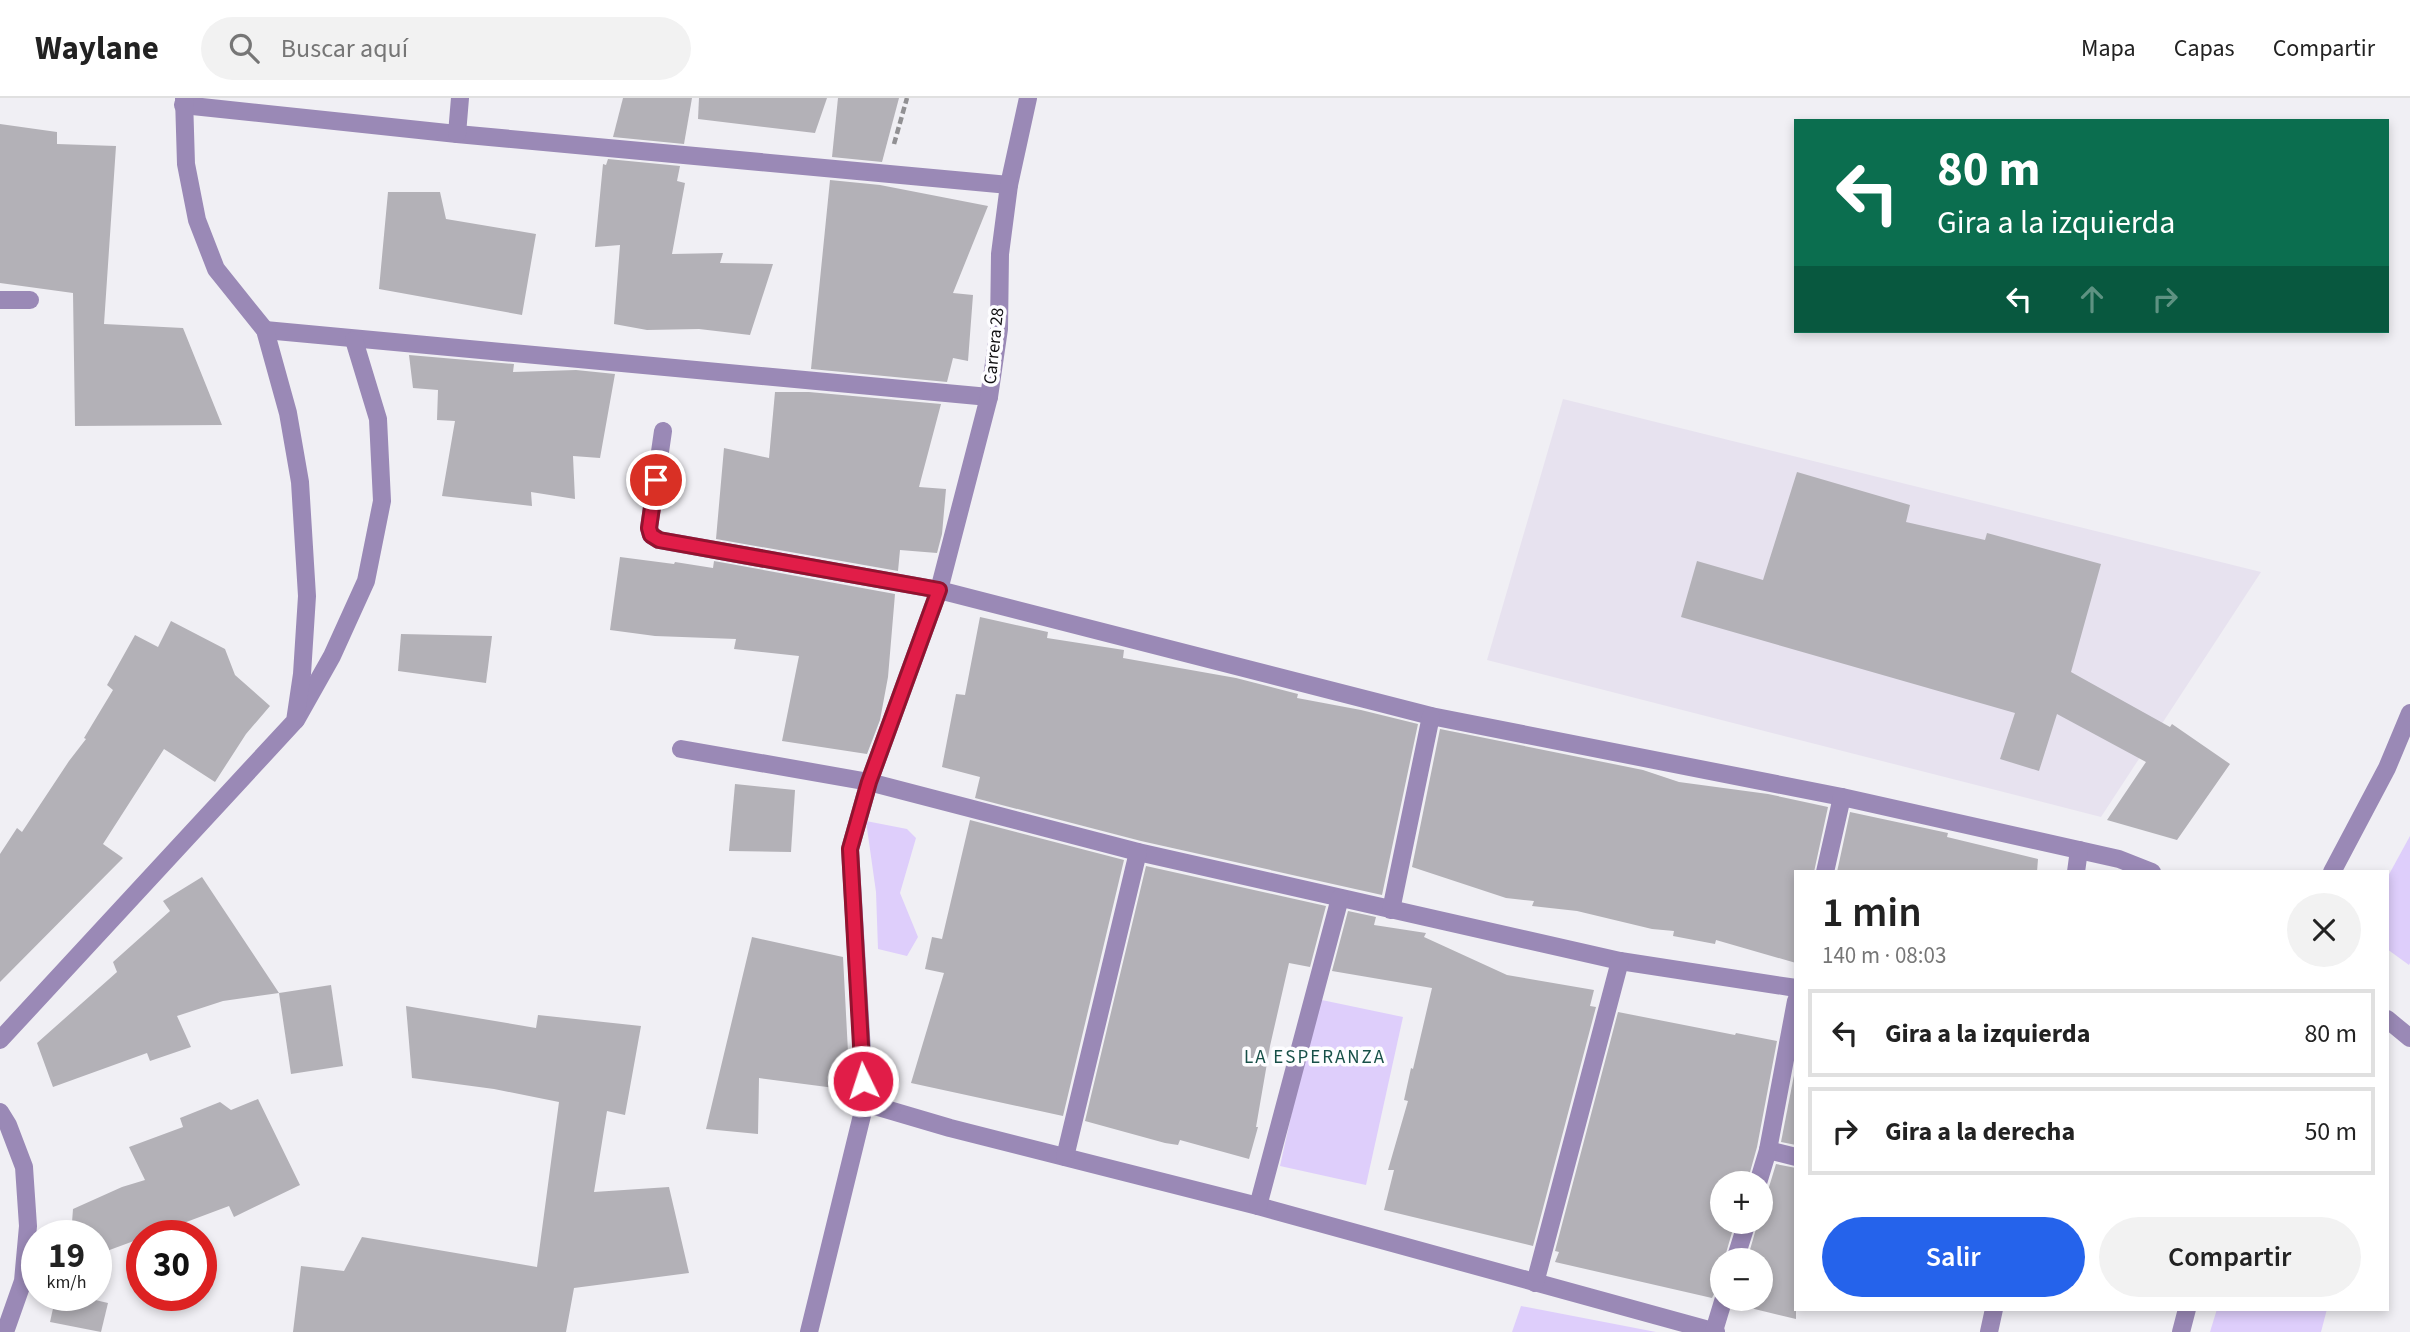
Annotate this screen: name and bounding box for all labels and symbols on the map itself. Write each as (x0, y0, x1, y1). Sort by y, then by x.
street label: Carrera 28 (978, 306, 1010, 386)
pin (626, 450, 686, 510)
position arrow (826, 1044, 900, 1118)
district label: LA ESPERANZA (1244, 1044, 1386, 1071)
speed limit sign: 30 (126, 1220, 217, 1311)

